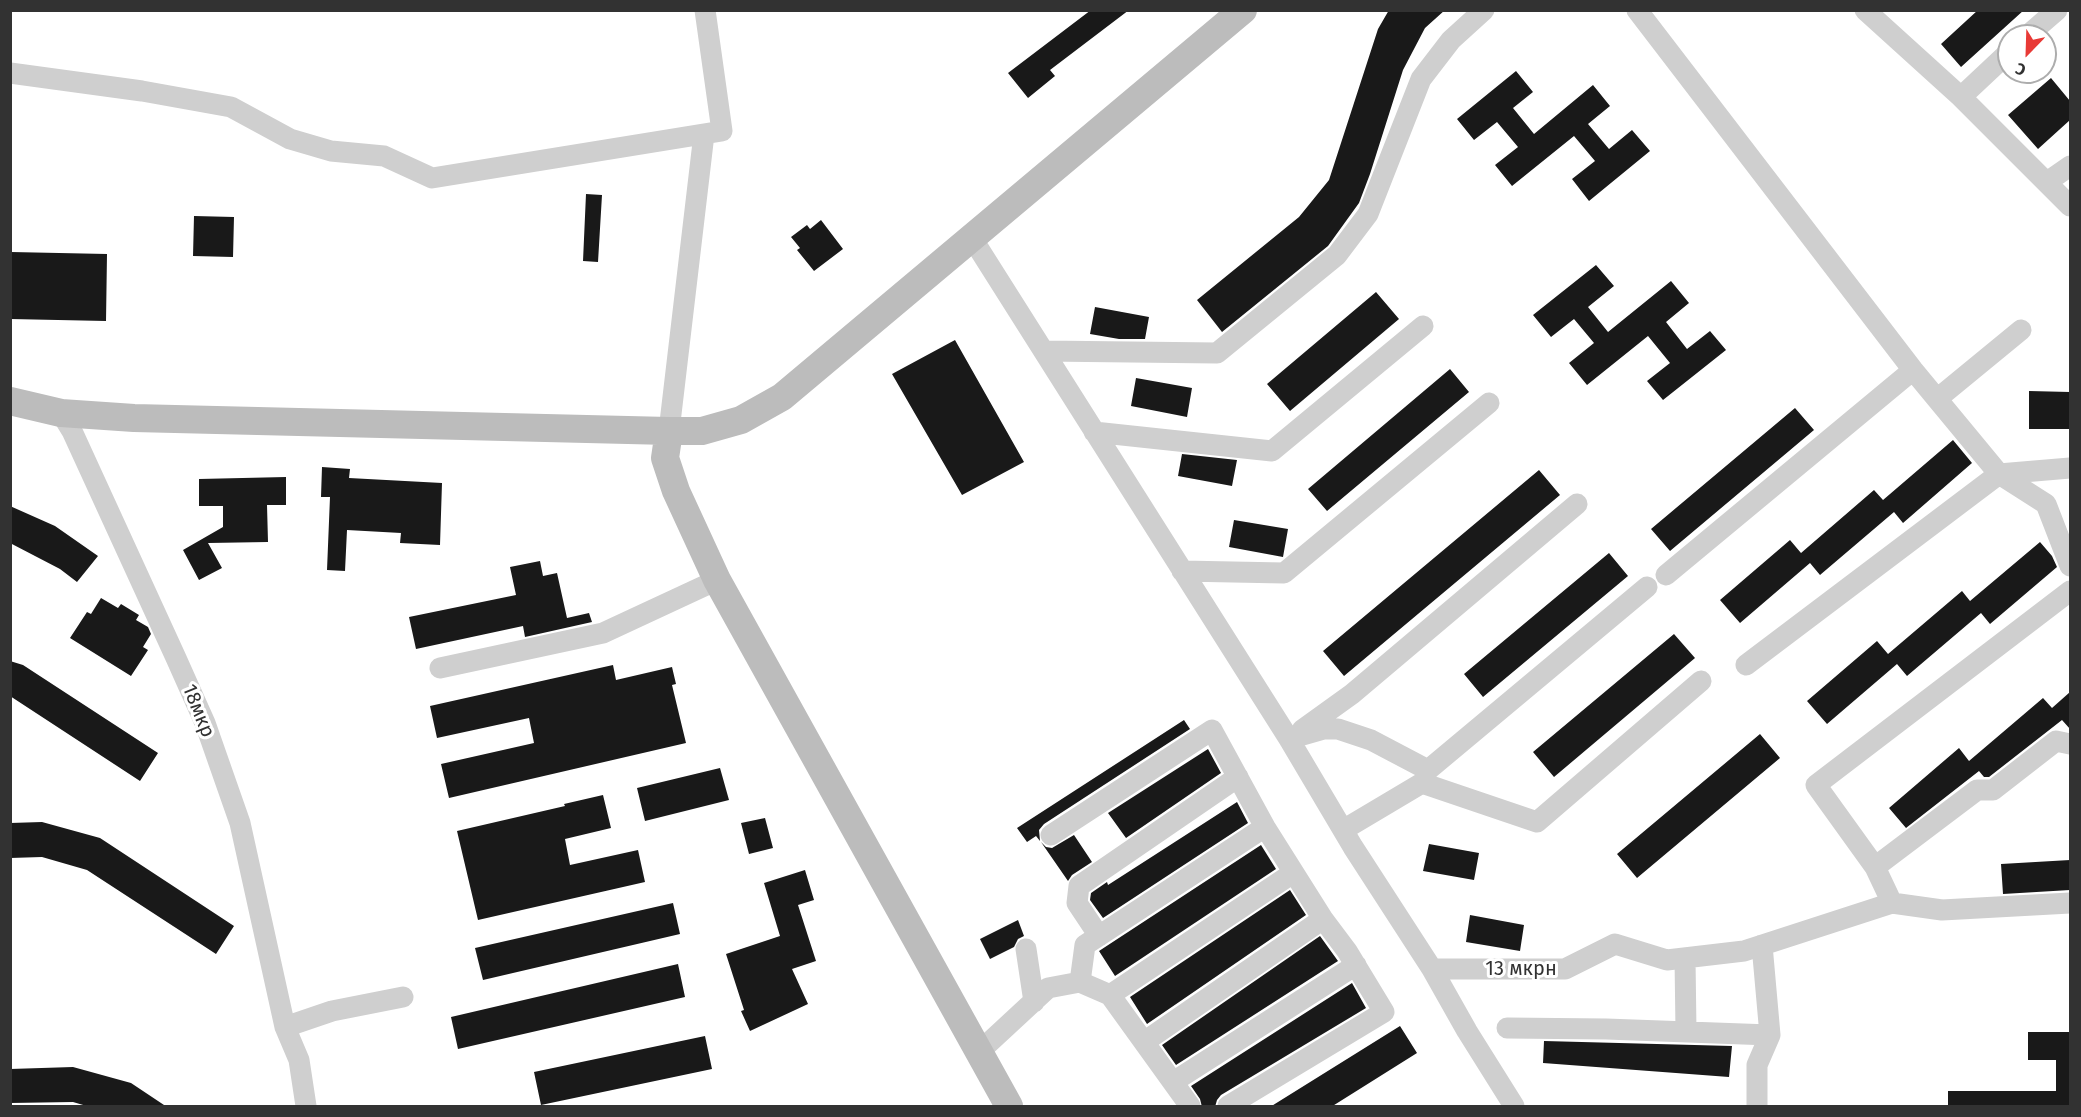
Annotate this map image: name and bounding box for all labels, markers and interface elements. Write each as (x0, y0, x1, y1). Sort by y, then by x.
north arrow (1997, 24, 2057, 84)
text: С (2013, 59, 2029, 80)
street label: 18мкр (177, 681, 219, 741)
street label: 13 мкрн (1485, 957, 1557, 981)

